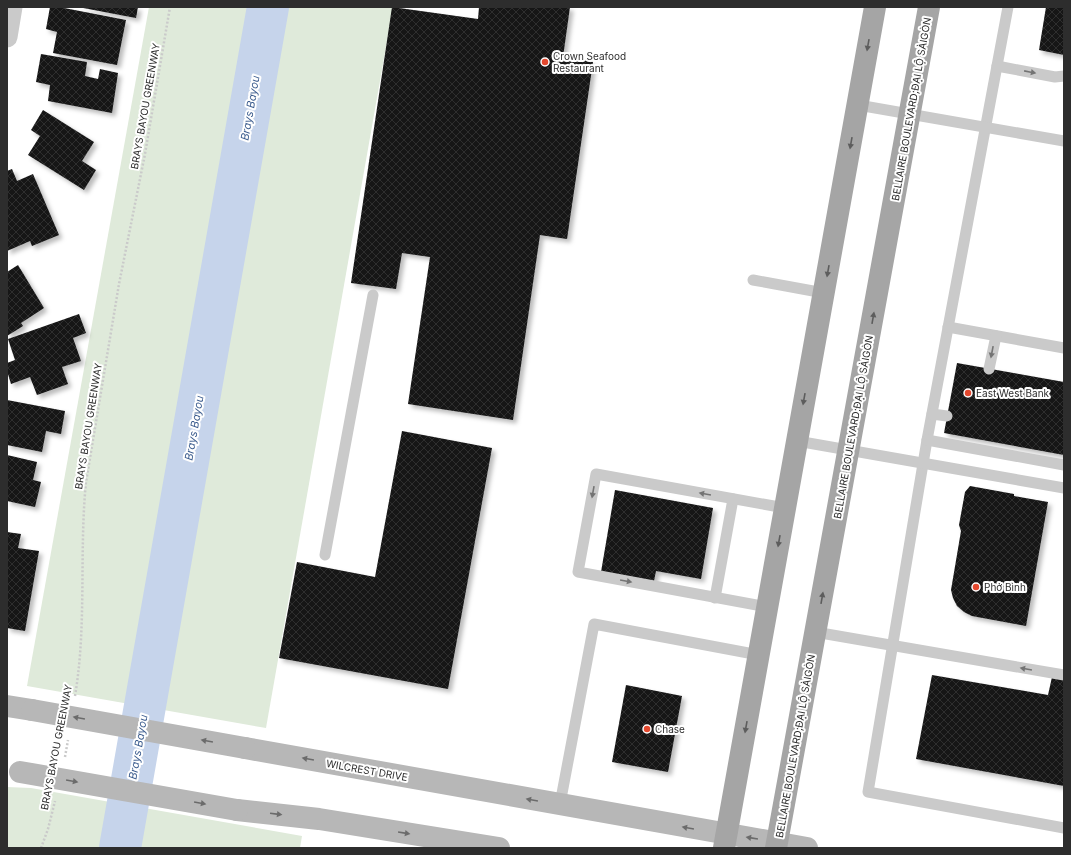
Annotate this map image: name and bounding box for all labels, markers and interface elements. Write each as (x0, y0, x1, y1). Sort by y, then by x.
street label: BELLAIRE BOULEVARD;ĐẠI LỘ SÀIGÒN (888, 16, 934, 202)
one-way arrow (865, 39, 871, 52)
street label: BRAYS BAYOU GREENWAY (128, 42, 162, 170)
place label: Crown Seafood Restaurant (553, 50, 626, 74)
marker: Crown Seafood Restaurant (540, 57, 550, 67)
one-way arrow (1024, 70, 1037, 76)
water label: Brays Bayou (237, 74, 263, 142)
one-way arrow (847, 137, 853, 149)
one-way arrow (824, 265, 830, 277)
one-way arrow (870, 312, 876, 324)
street label: BELLAIRE BOULEVARD;ĐẠI LỘ SÀIGÒN (830, 334, 876, 520)
one-way arrow (989, 346, 995, 359)
street label: BRAYS BAYOU GREENWAY (72, 362, 104, 490)
place label: East West Bank (976, 387, 1050, 399)
marker: East West Bank (963, 388, 973, 398)
one-way arrow (801, 393, 807, 405)
water label: Brays Bayou (181, 394, 207, 462)
one-way arrow (589, 486, 595, 498)
one-way arrow (699, 490, 711, 496)
one-way arrow (776, 535, 782, 547)
one-way arrow (620, 578, 632, 584)
place label: Phở Bình (984, 581, 1026, 593)
marker: Phở Bình (971, 582, 981, 592)
one-way arrow (819, 591, 825, 604)
street label: BELLAIRE BOULEVARD;ĐẠI LỘ SÀIGÒN (772, 653, 818, 839)
one-way arrow (1019, 666, 1032, 672)
street label: BRAYS BAYOU GREENWAY (38, 683, 74, 811)
water label: Brays Bayou (125, 713, 151, 781)
one-way arrow (73, 715, 85, 721)
one-way arrow (743, 721, 749, 733)
place label: Chase (655, 723, 685, 735)
marker: Chase (642, 724, 652, 734)
one-way arrow (201, 738, 213, 744)
one-way arrow (302, 756, 314, 762)
street label: WILCREST DRIVE (325, 757, 409, 783)
one-way arrow (66, 778, 78, 784)
one-way arrow (526, 796, 539, 802)
one-way arrow (194, 801, 206, 807)
one-way arrow (270, 811, 282, 817)
one-way arrow (682, 824, 694, 830)
one-way arrow (398, 830, 410, 836)
one-way arrow (746, 835, 758, 841)

